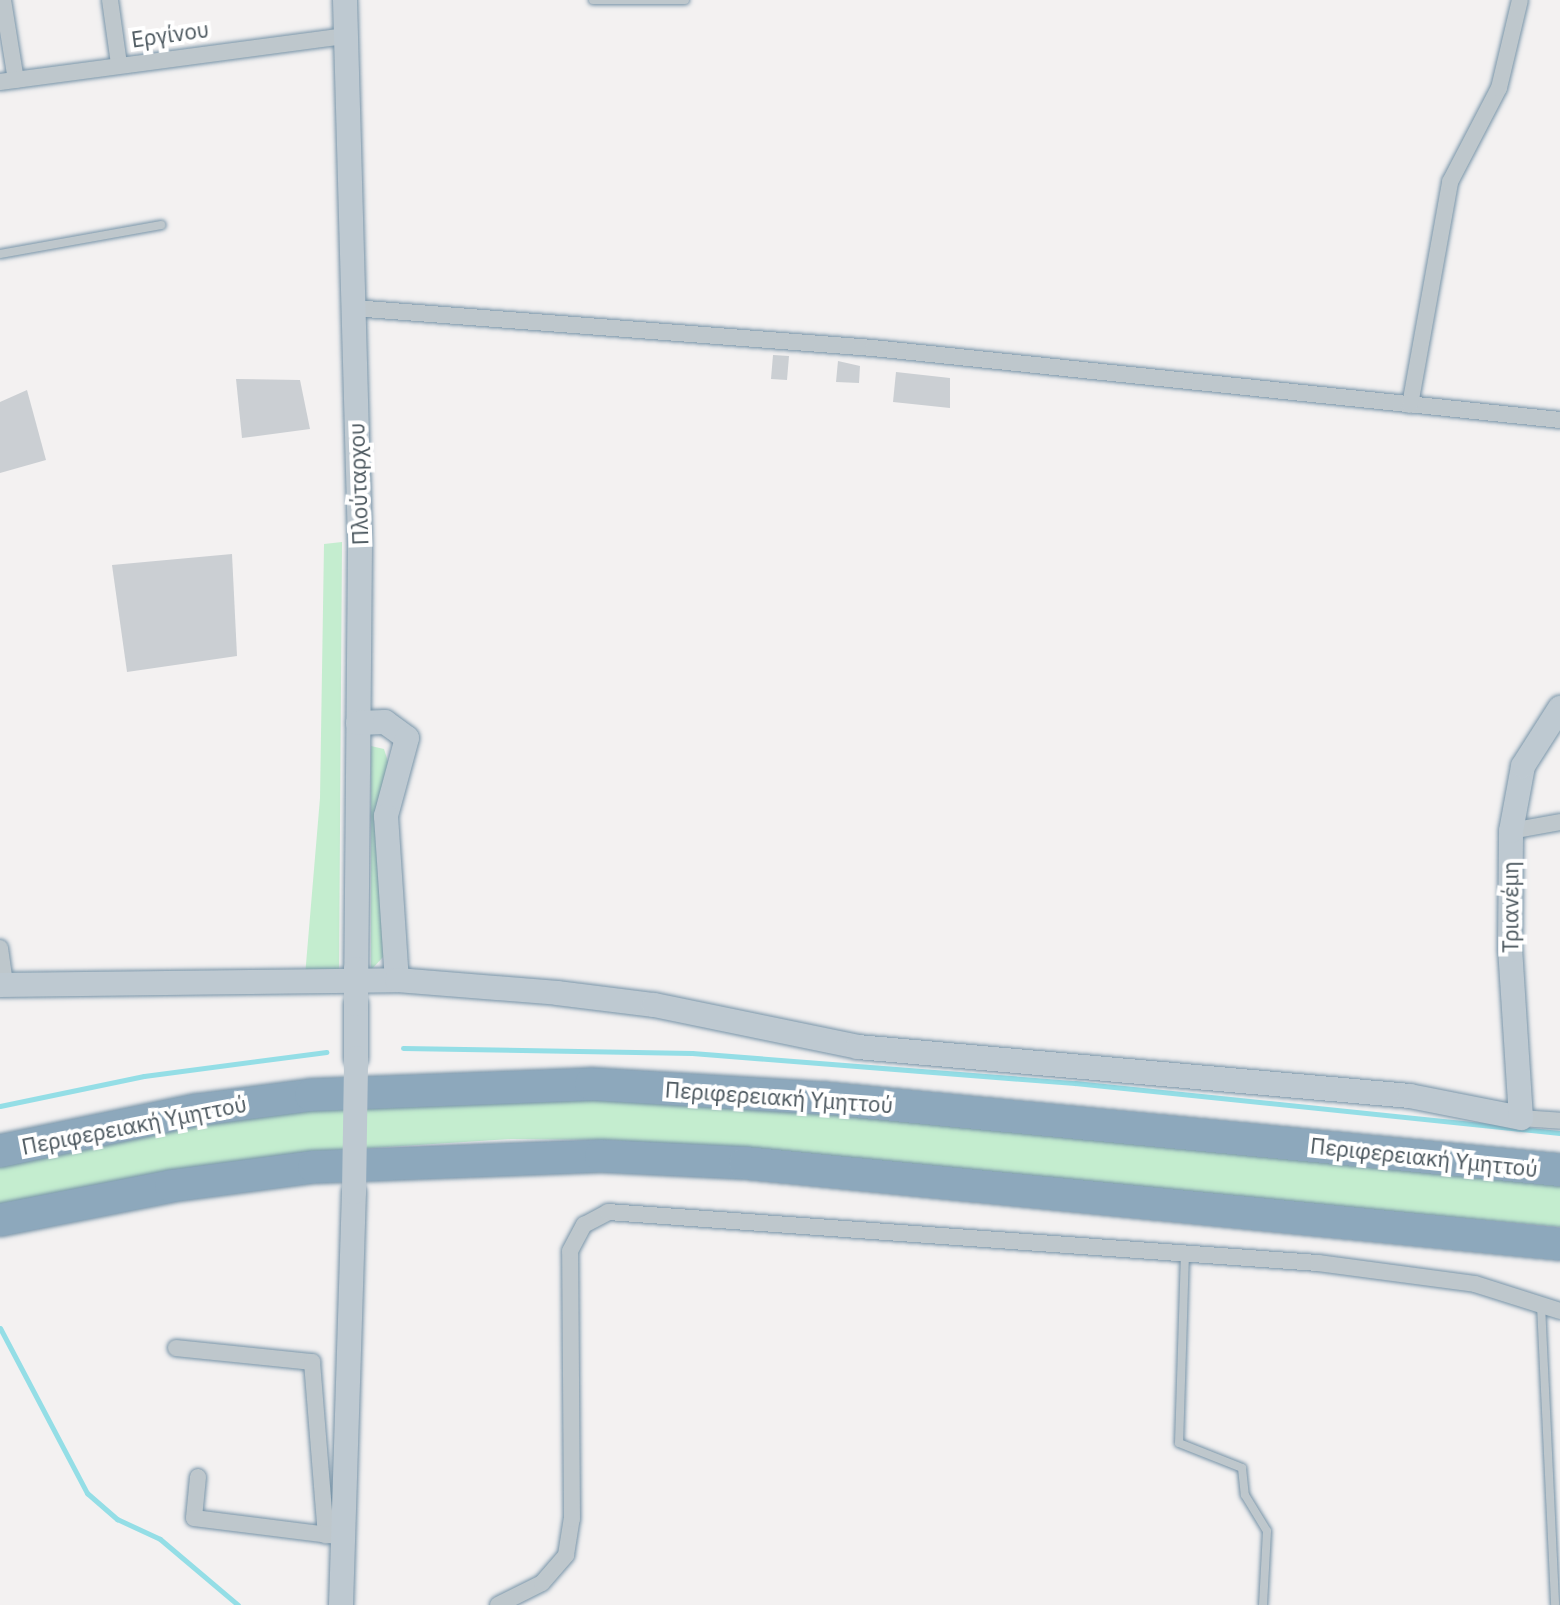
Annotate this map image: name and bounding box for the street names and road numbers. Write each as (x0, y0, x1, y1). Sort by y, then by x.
street label: Εργίνου (129, 15, 211, 53)
street label: Πλούταρχου (343, 422, 373, 546)
street label: Τριανέμη (1497, 861, 1523, 953)
street label: Περιφερειακή Υμηττού (664, 1076, 894, 1118)
street label: Περιφερειακή Υμηττού (19, 1090, 249, 1160)
street label: Περιφερειακή Υμηττού (1309, 1132, 1539, 1182)

